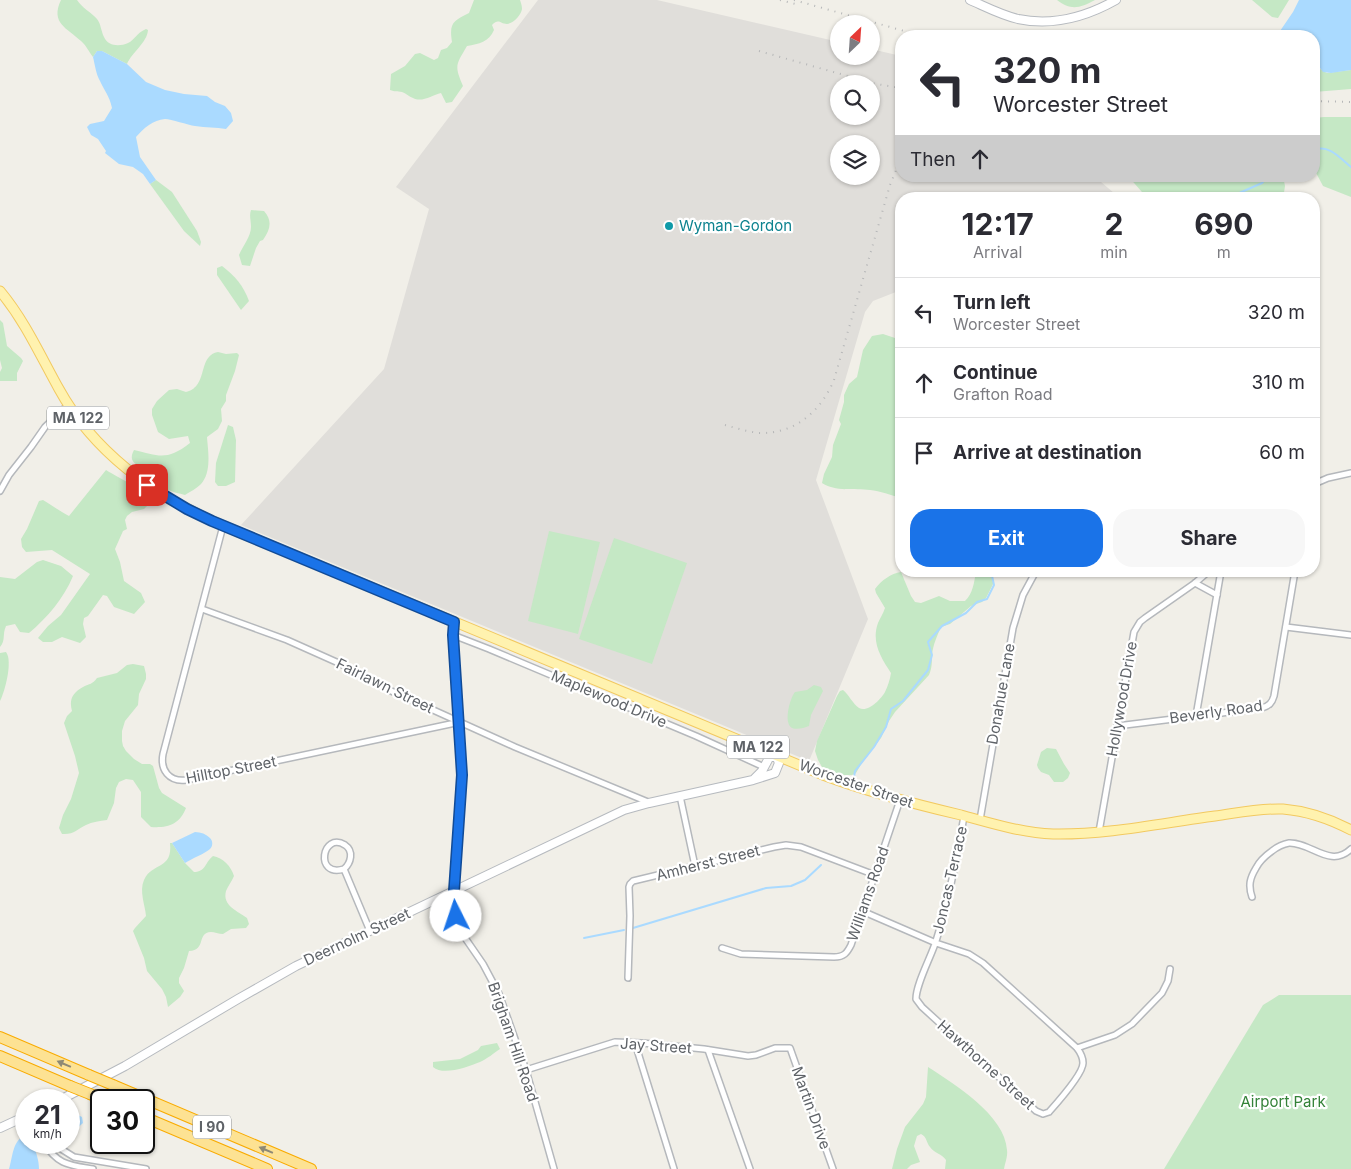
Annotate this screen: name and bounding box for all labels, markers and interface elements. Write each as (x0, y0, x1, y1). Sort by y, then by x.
north arrow (830, 15, 880, 65)
map controls (830, 15, 880, 185)
text: 320 m (993, 49, 1101, 91)
icon: left (910, 50, 975, 115)
button: search (830, 75, 880, 125)
text: Worcester Street (993, 91, 1168, 117)
button: layers (830, 135, 880, 185)
icon: ahead (966, 145, 994, 173)
text: Then (910, 148, 956, 171)
text: 12:17 (962, 206, 1034, 242)
text: 2 (1105, 206, 1123, 242)
text: 690 (1194, 206, 1253, 242)
place label: Wyman-Gordon (679, 216, 792, 235)
marker: Wyman-Gordon (663, 220, 675, 232)
text: Arrival (973, 242, 1022, 262)
text: min (1100, 242, 1128, 262)
text: m (1217, 242, 1231, 262)
text: Turn left (953, 291, 1031, 314)
icon: left (910, 299, 938, 327)
text: 320 m (1248, 301, 1305, 324)
text: Worcester Street (953, 314, 1080, 334)
text: Continue (953, 361, 1038, 384)
icon: ahead (910, 369, 938, 397)
text: 310 m (1252, 371, 1305, 394)
text: Grafton Road (953, 384, 1053, 404)
road number: MA 122 (47, 406, 109, 429)
icon: arrive (910, 439, 938, 467)
text: Arrive at destination (953, 441, 1142, 464)
text: 60 m (1259, 441, 1305, 464)
pin (126, 464, 168, 506)
icon: arrive (133, 471, 161, 499)
button: Exit (910, 509, 1103, 567)
button: Share (1113, 509, 1305, 567)
street label: Hollywood Drive (1102, 640, 1141, 758)
street label: Donahue Lane (982, 642, 1019, 746)
street label: Fairlawn Street (333, 654, 437, 717)
street label: Maplewood Drive (548, 666, 670, 731)
street label: Beverly Road (1168, 696, 1264, 727)
road number: MA 122 (727, 736, 789, 759)
street label: Hilltop Street (184, 751, 278, 788)
street label: Worcester Street (797, 755, 916, 812)
street label: Joncas Terrace (928, 824, 971, 936)
street label: Amherst Street (654, 840, 762, 885)
street label: Williams Road (842, 844, 893, 944)
position arrow (429, 889, 481, 941)
street label: Deernolm Street (300, 904, 413, 970)
street label: Brigham Hill Road (484, 979, 543, 1104)
street label: Hawthorne Street (934, 1016, 1039, 1113)
street label: Jay Street (620, 1034, 693, 1057)
one-way arrow (57, 1060, 71, 1068)
street label: Martin Drive (788, 1064, 835, 1152)
speed limit sign: 30 (90, 1089, 155, 1154)
park label: Airport Park (1240, 1092, 1326, 1111)
text: 21 (34, 1100, 61, 1130)
road number: I 90 (193, 1116, 231, 1138)
text: km/h (33, 1126, 62, 1141)
one-way arrow (258, 1146, 273, 1154)

